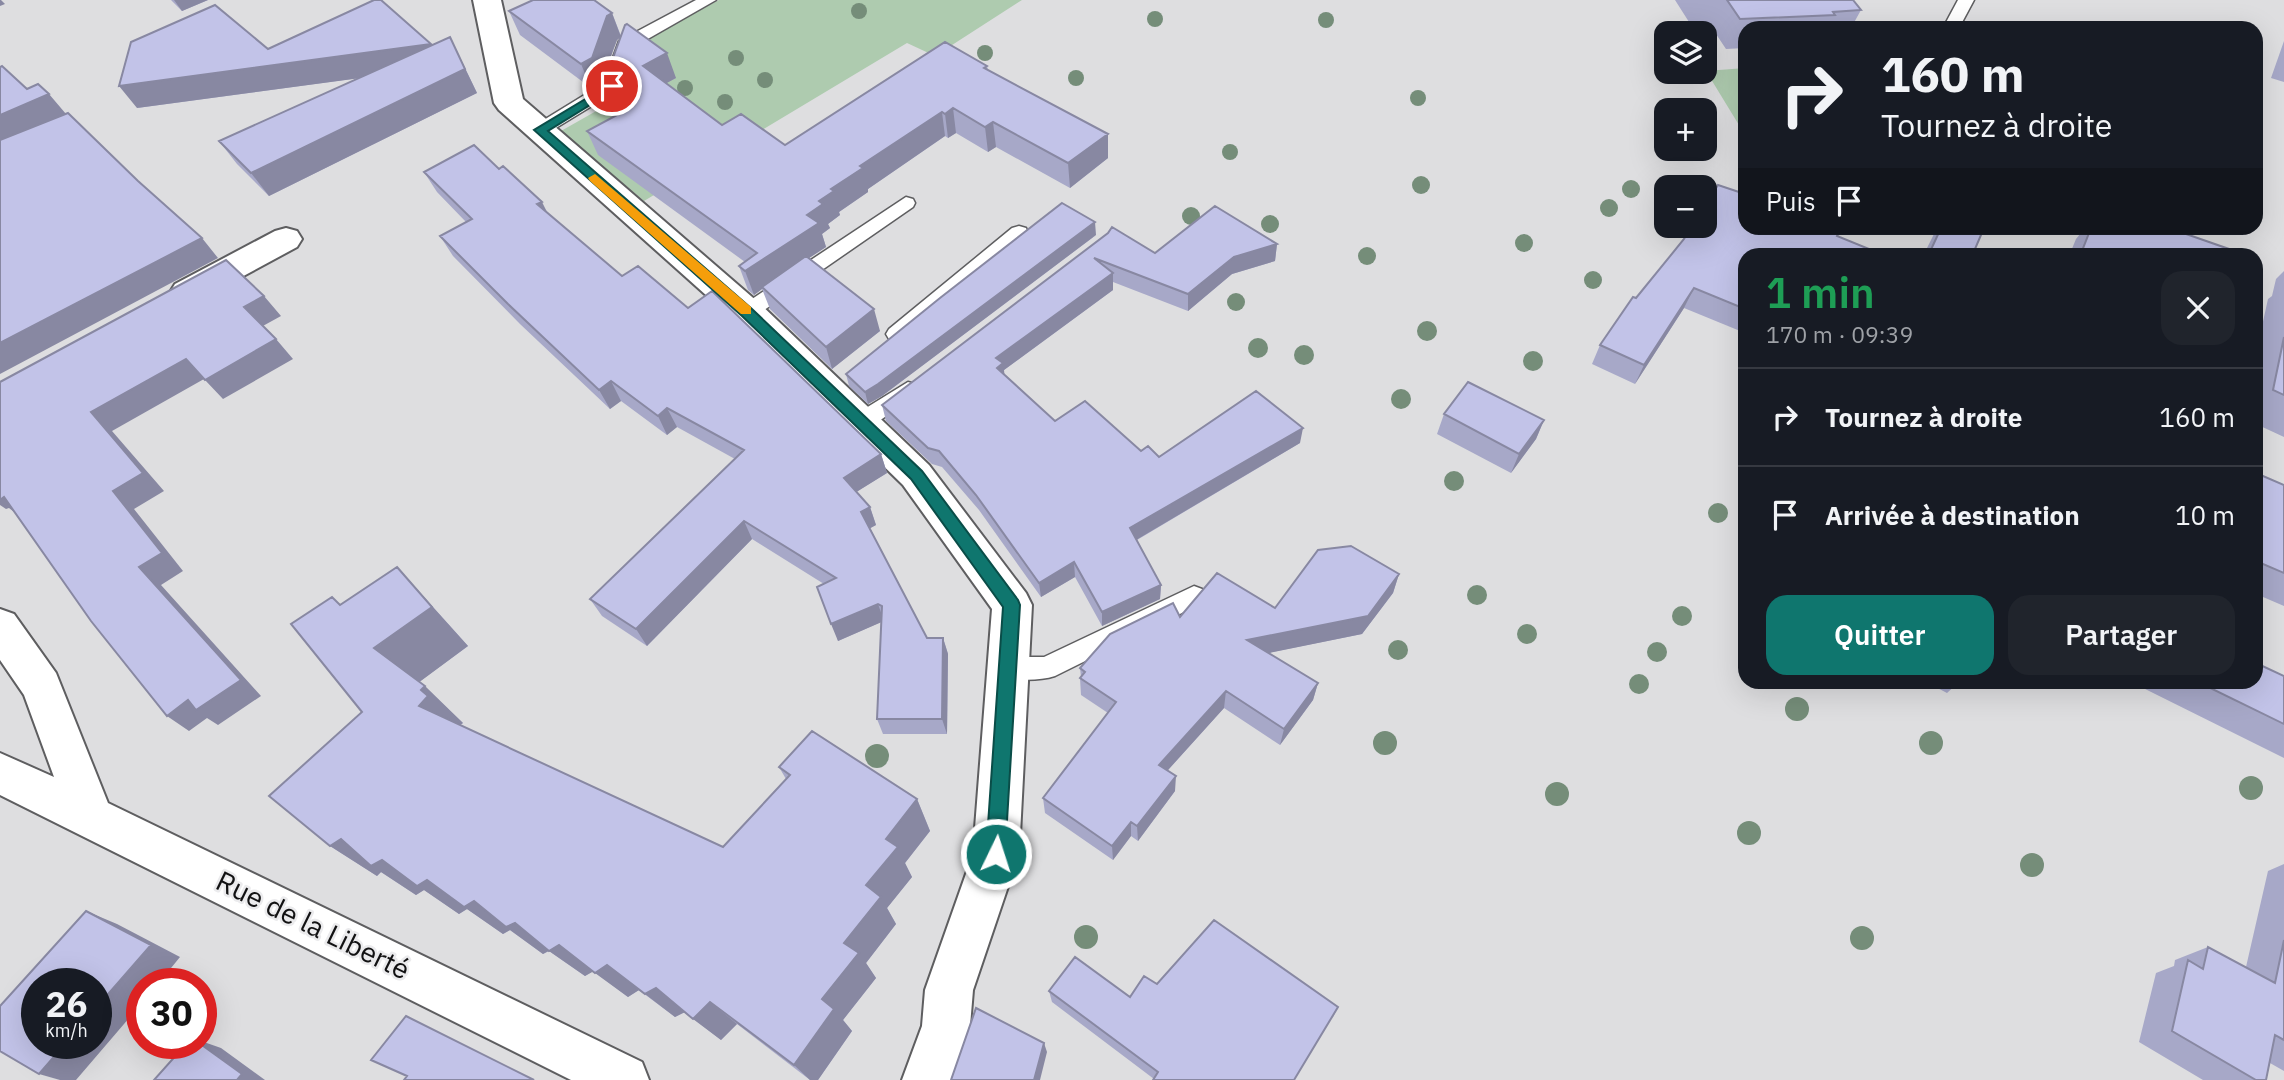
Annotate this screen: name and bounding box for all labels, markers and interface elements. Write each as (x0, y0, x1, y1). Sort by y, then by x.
map controls (1654, 21, 1717, 238)
button: layers (1654, 21, 1717, 84)
text: 160 m (1881, 42, 2025, 105)
icon: right (1766, 49, 1857, 140)
pin (582, 56, 642, 116)
icon: arrive (593, 67, 631, 105)
button: + (1654, 98, 1717, 161)
text: Tournez à droite (1881, 104, 2112, 146)
button: − (1654, 175, 1717, 238)
icon: arrive (1830, 182, 1868, 220)
text: Puis (1766, 184, 1816, 218)
text: 1 min (1766, 265, 1875, 320)
button: close (2161, 271, 2235, 345)
text: 170 m · 09:39 (1766, 319, 1913, 349)
icon: right (1766, 398, 1804, 436)
text: Tournez à droite (1825, 400, 2022, 434)
text: 160 m (2159, 400, 2235, 434)
icon: arrive (1766, 496, 1804, 534)
text: Arrivée à destination (1825, 498, 2080, 532)
text: 10 m (2175, 498, 2235, 532)
button: Quitter (1766, 595, 1994, 675)
button: Partager (2008, 595, 2235, 675)
position arrow (959, 817, 1033, 891)
street label: Rue de la Liberté (210, 862, 416, 987)
speed limit sign: 30 (126, 968, 217, 1059)
text: 26 (45, 981, 88, 1027)
text: km/h (45, 1019, 88, 1042)

